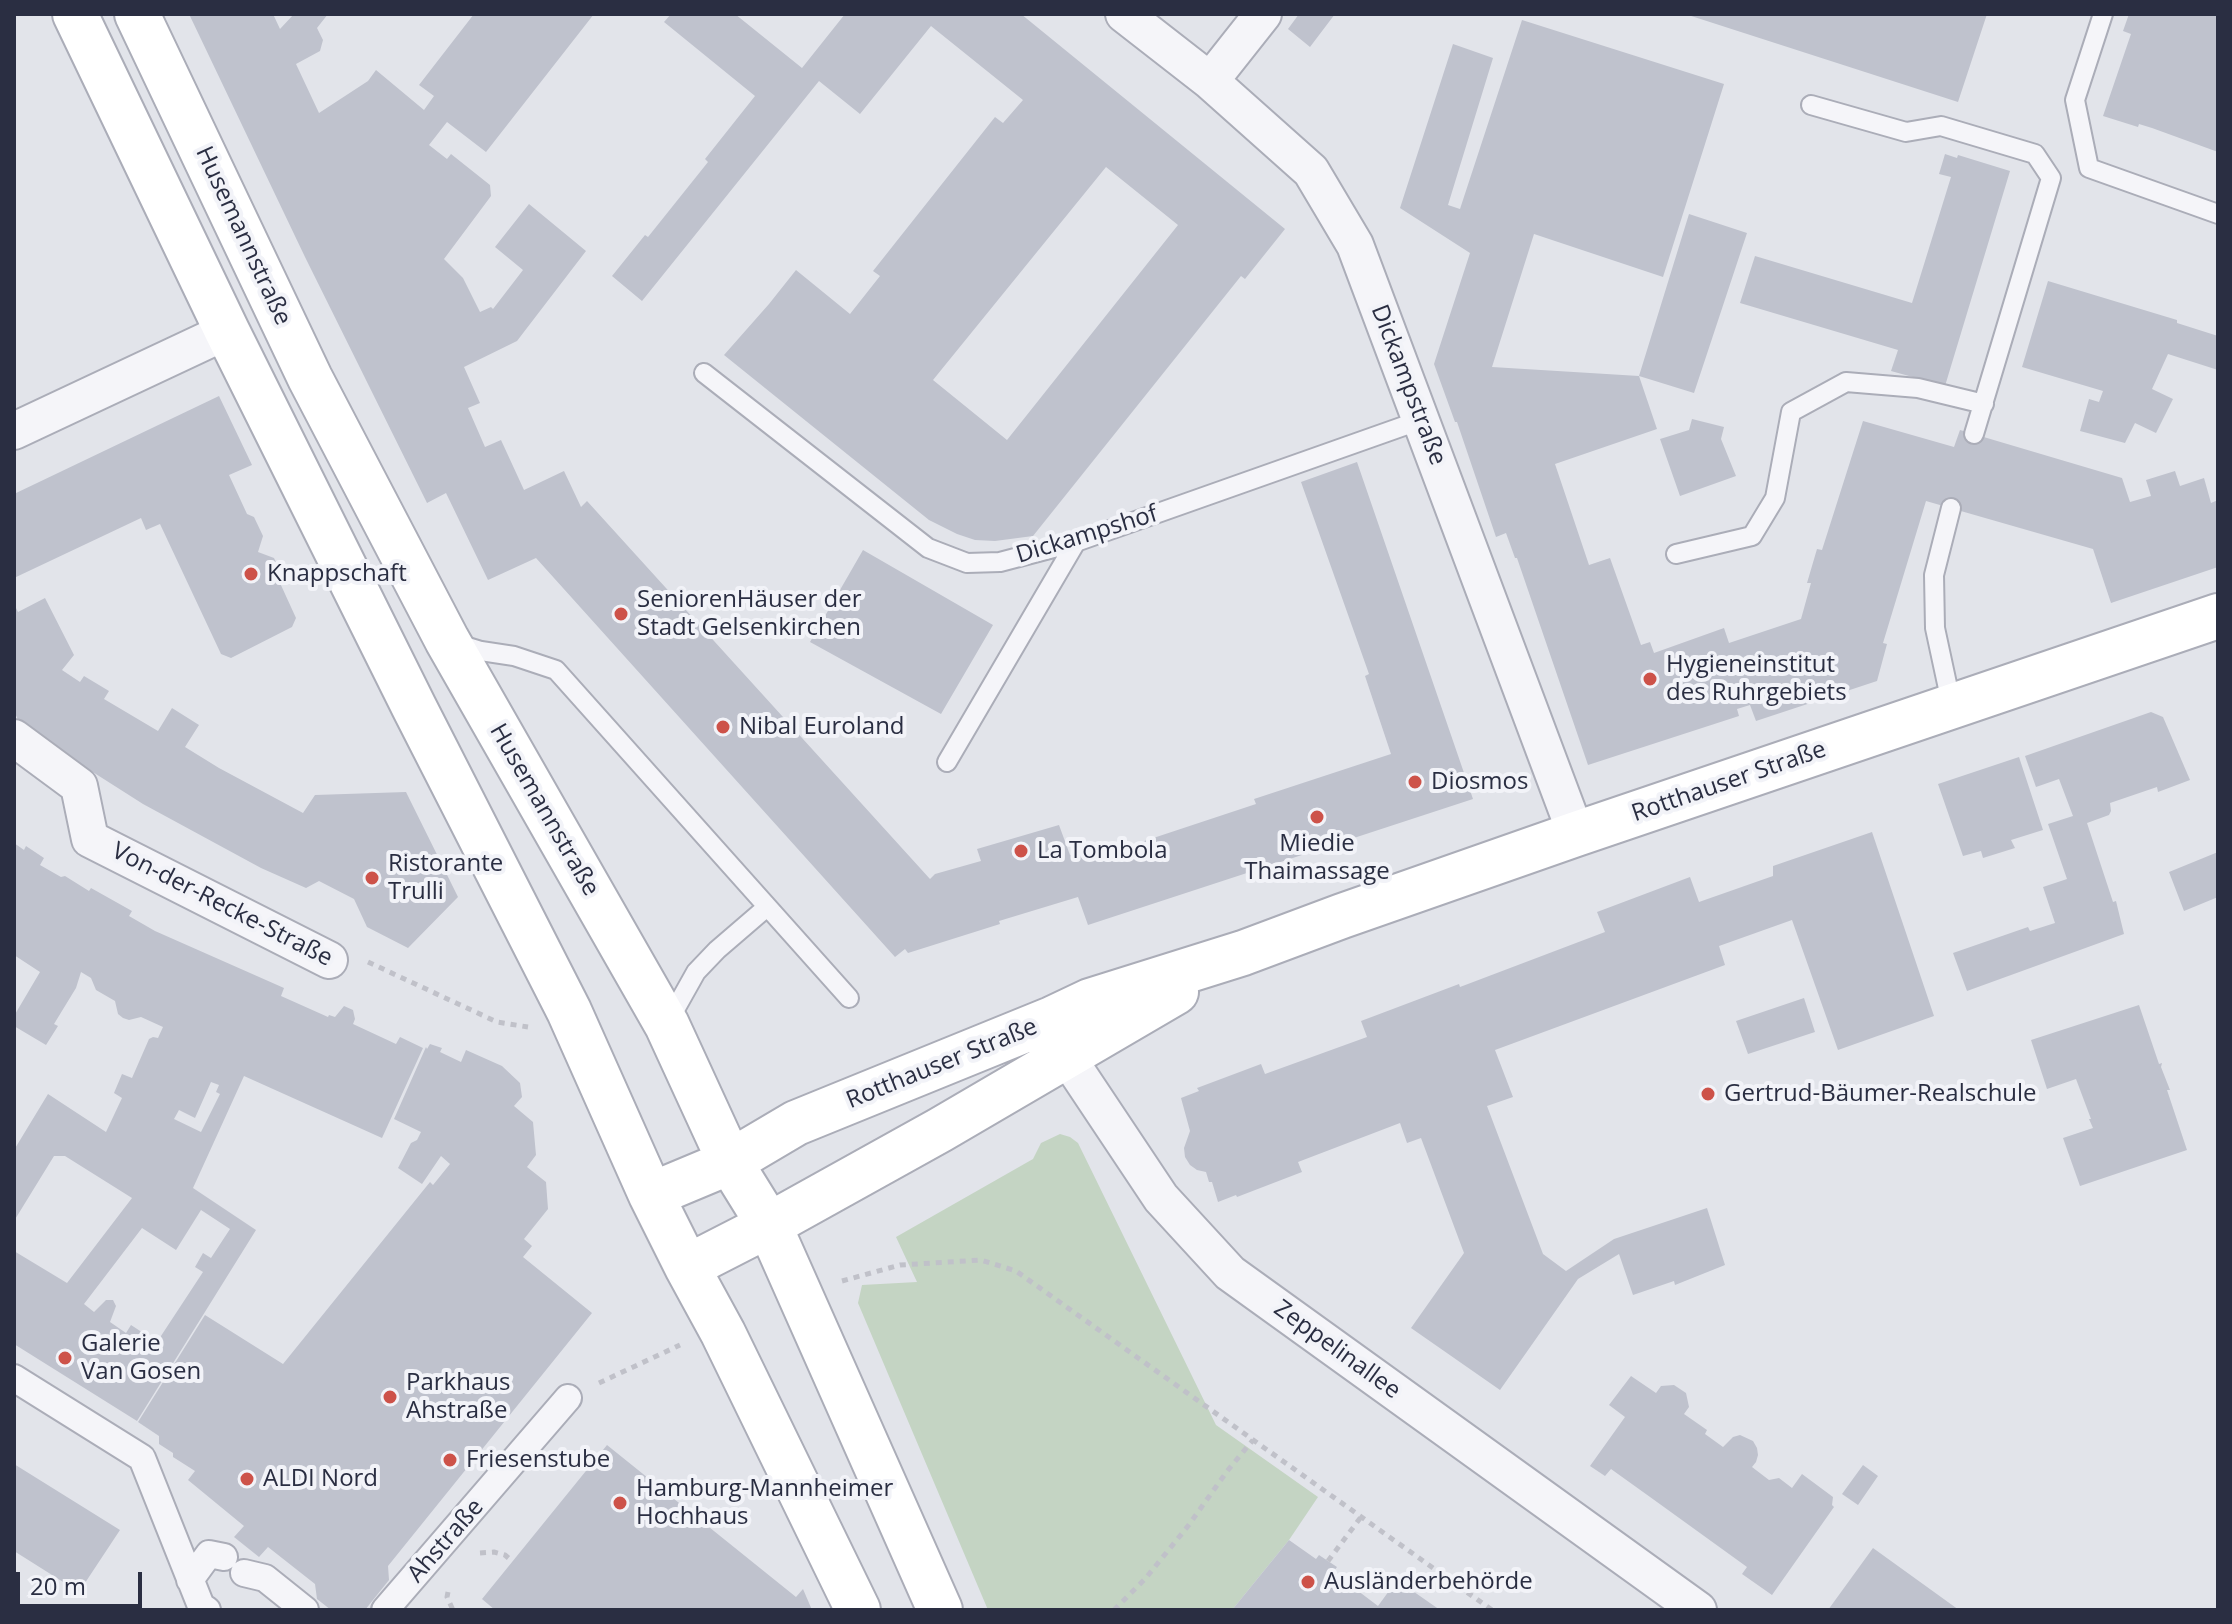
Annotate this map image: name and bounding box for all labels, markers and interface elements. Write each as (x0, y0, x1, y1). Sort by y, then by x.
street label: Husemannstraße (189, 142, 297, 330)
street label: Dickampstraße (1364, 301, 1452, 469)
street label: Dickampshof (1013, 500, 1161, 570)
place label: Knappschaft (267, 560, 407, 588)
marker: Knappschaft (242, 565, 260, 583)
place label: SeniorenHäuser der Stadt Gelsenkirchen (637, 586, 862, 642)
marker: SeniorenHäuser der Stadt Gelsenkirchen (612, 605, 630, 623)
place label: Hygieneinstitut des Ruhrgebiets (1666, 651, 1847, 707)
marker: Hygieneinstitut des Ruhrgebiets (1641, 670, 1659, 688)
place label: Nibal Euroland (739, 713, 905, 741)
marker: Nibal Euroland (714, 718, 732, 736)
street label: Husemannstraße (483, 719, 605, 901)
street label: Rotthauser Straße (1628, 735, 1830, 829)
place label: Diosmos (1431, 768, 1528, 796)
marker: Diosmos (1406, 773, 1424, 791)
marker: Miedie Thaimassage (1308, 808, 1326, 826)
place label: Miedie Thaimassage (1244, 830, 1390, 886)
street label: Von-der-Recke-Straße (107, 837, 337, 973)
place label: La Tombola (1037, 837, 1167, 865)
marker: La Tombola (1012, 842, 1030, 860)
place label: Ristorante Trulli (388, 850, 503, 906)
marker: Ristorante Trulli (363, 869, 381, 887)
street label: Rotthauser Straße (842, 1013, 1042, 1115)
place label: Gertrud-Bäumer-Realschule (1724, 1080, 2037, 1108)
marker: Gertrud-Bäumer-Realschule (1699, 1085, 1717, 1103)
street label: Zeppelinallee (1268, 1294, 1406, 1406)
place label: Galerie Van Gosen (81, 1330, 201, 1386)
marker: Galerie Van Gosen (56, 1349, 74, 1367)
place label: Parkhaus Ahstraße (406, 1369, 510, 1425)
marker: Parkhaus Ahstraße (381, 1388, 399, 1406)
place label: Friesenstube (466, 1446, 610, 1474)
marker: Friesenstube (441, 1451, 459, 1469)
place label: ALDI Nord (263, 1465, 378, 1493)
marker: ALDI Nord (238, 1470, 256, 1488)
place label: Hamburg-Mannheimer Hochhaus (636, 1475, 893, 1531)
street label: Ahstraße (402, 1493, 490, 1589)
marker: Hamburg-Mannheimer Hochhaus (611, 1494, 629, 1512)
scale bar (20, 1556, 146, 1606)
place label: Ausländerbehörde (1324, 1568, 1533, 1596)
text: 20 m (30, 1569, 86, 1602)
marker: Ausländerbehörde (1299, 1573, 1317, 1591)

